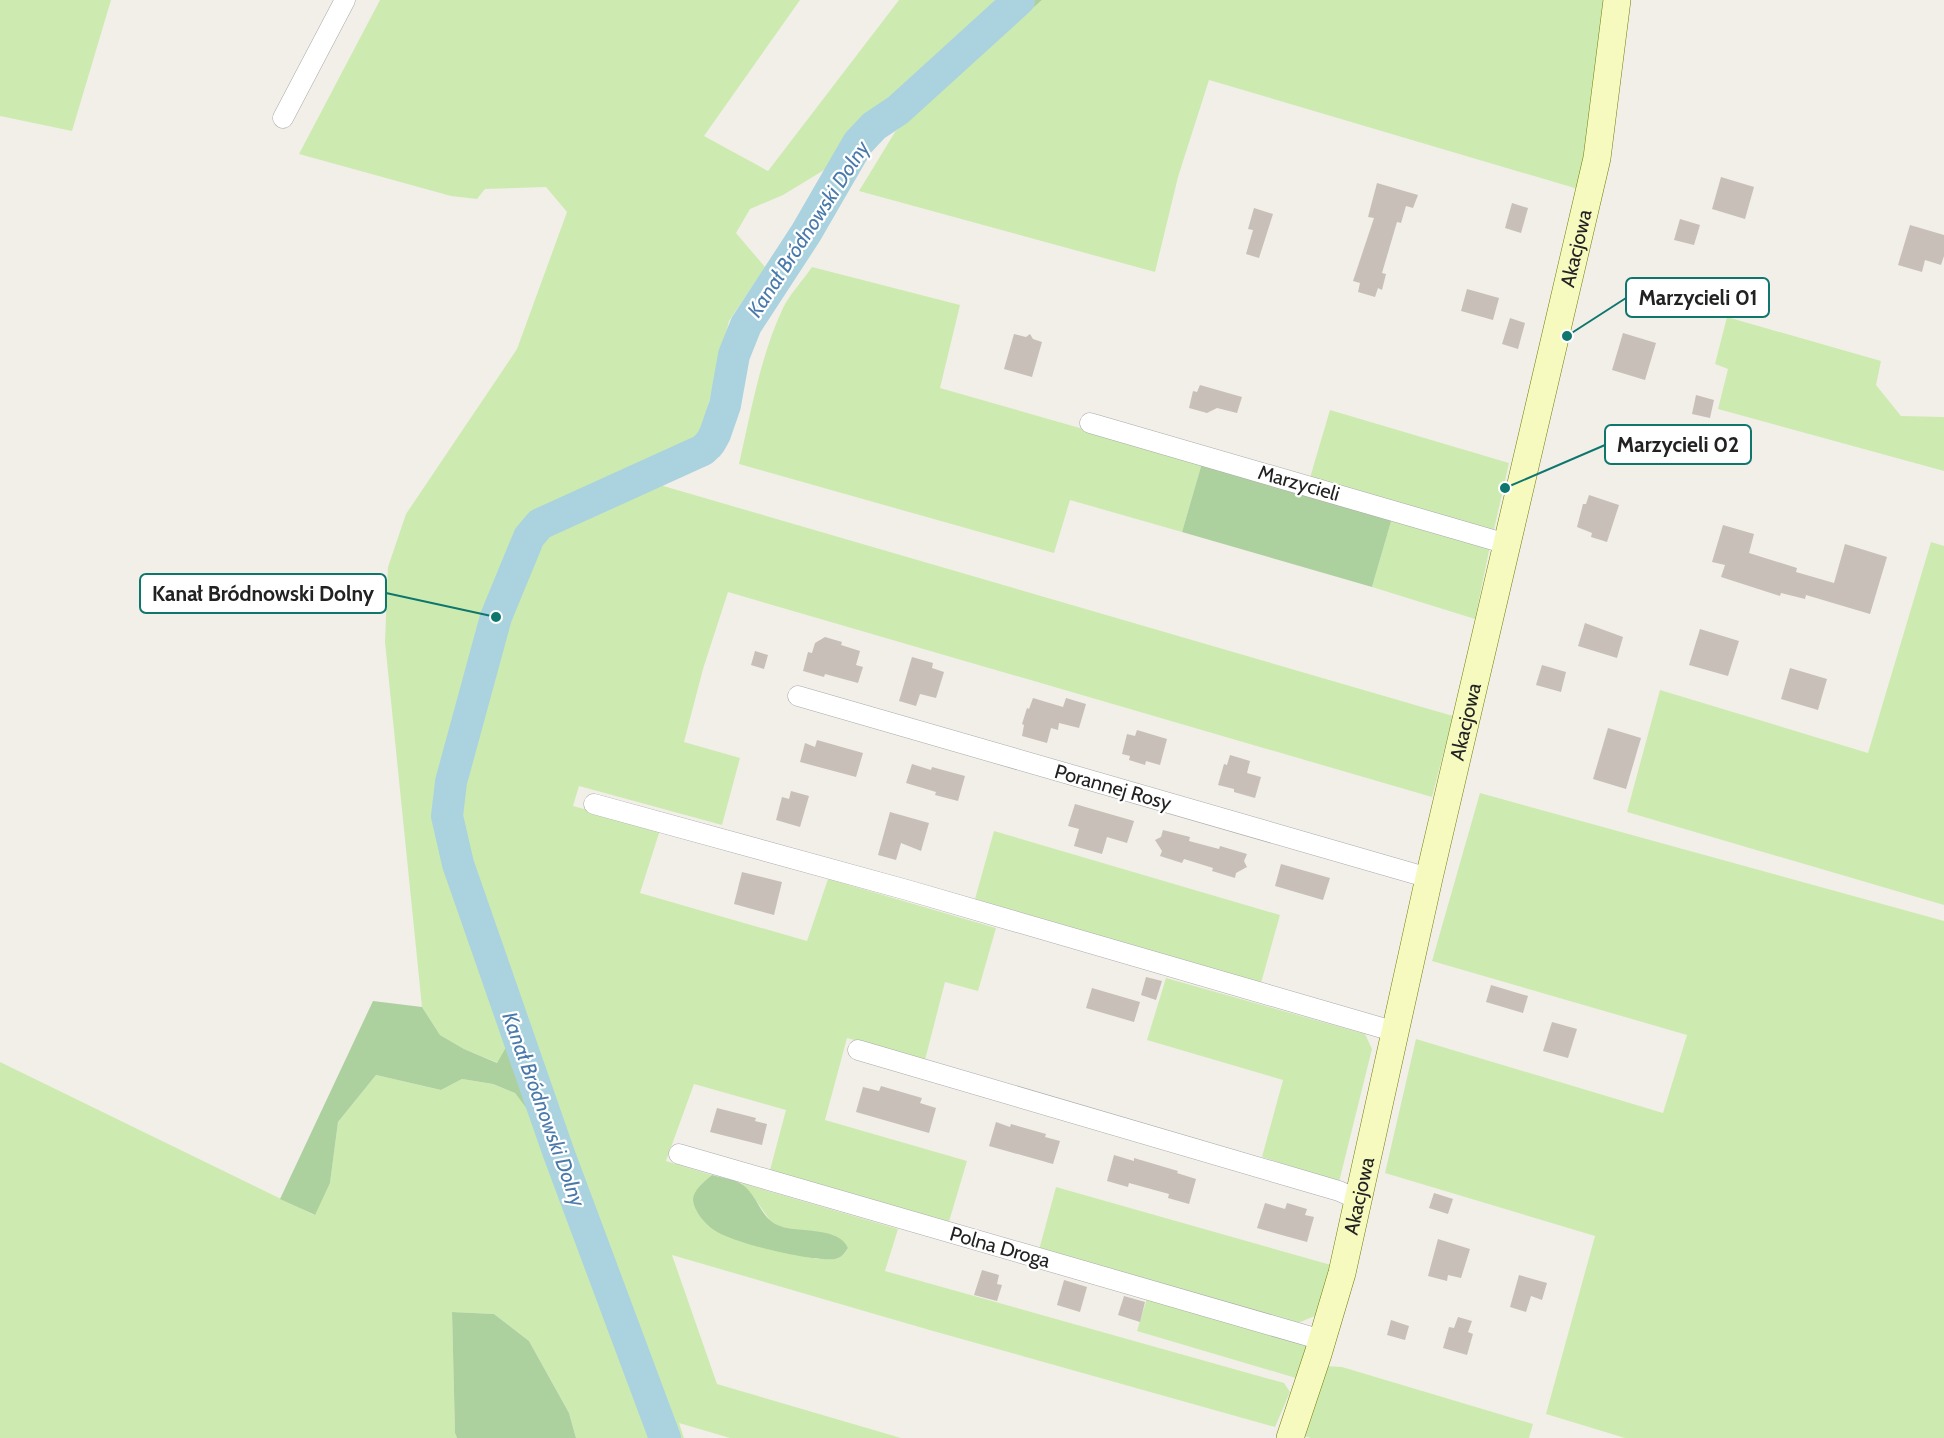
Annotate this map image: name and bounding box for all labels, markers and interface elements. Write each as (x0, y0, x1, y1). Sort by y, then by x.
water label: Kanał Bródnowski Dolny (742, 135, 875, 322)
street label: Akacjowa (1555, 207, 1597, 290)
callout: Marzycieli 01 (1626, 278, 1769, 317)
text: Marzycieli 01 (1639, 285, 1758, 310)
callout: Marzycieli 02 (1605, 425, 1751, 464)
text: Marzycieli 02 (1617, 432, 1739, 457)
street label: Marzycieli (1255, 460, 1343, 506)
callout: Kanał Bródnowski Dolny (140, 574, 386, 613)
text: Kanał Bródnowski Dolny (152, 581, 375, 606)
street label: Akacjowa (1445, 680, 1486, 763)
street label: Porannej Rosy (1052, 759, 1174, 815)
water label: Kanał Bródnowski Dolny (497, 1008, 591, 1211)
street label: Akacjowa (1339, 1154, 1379, 1237)
street label: Polna Droga (947, 1221, 1053, 1273)

